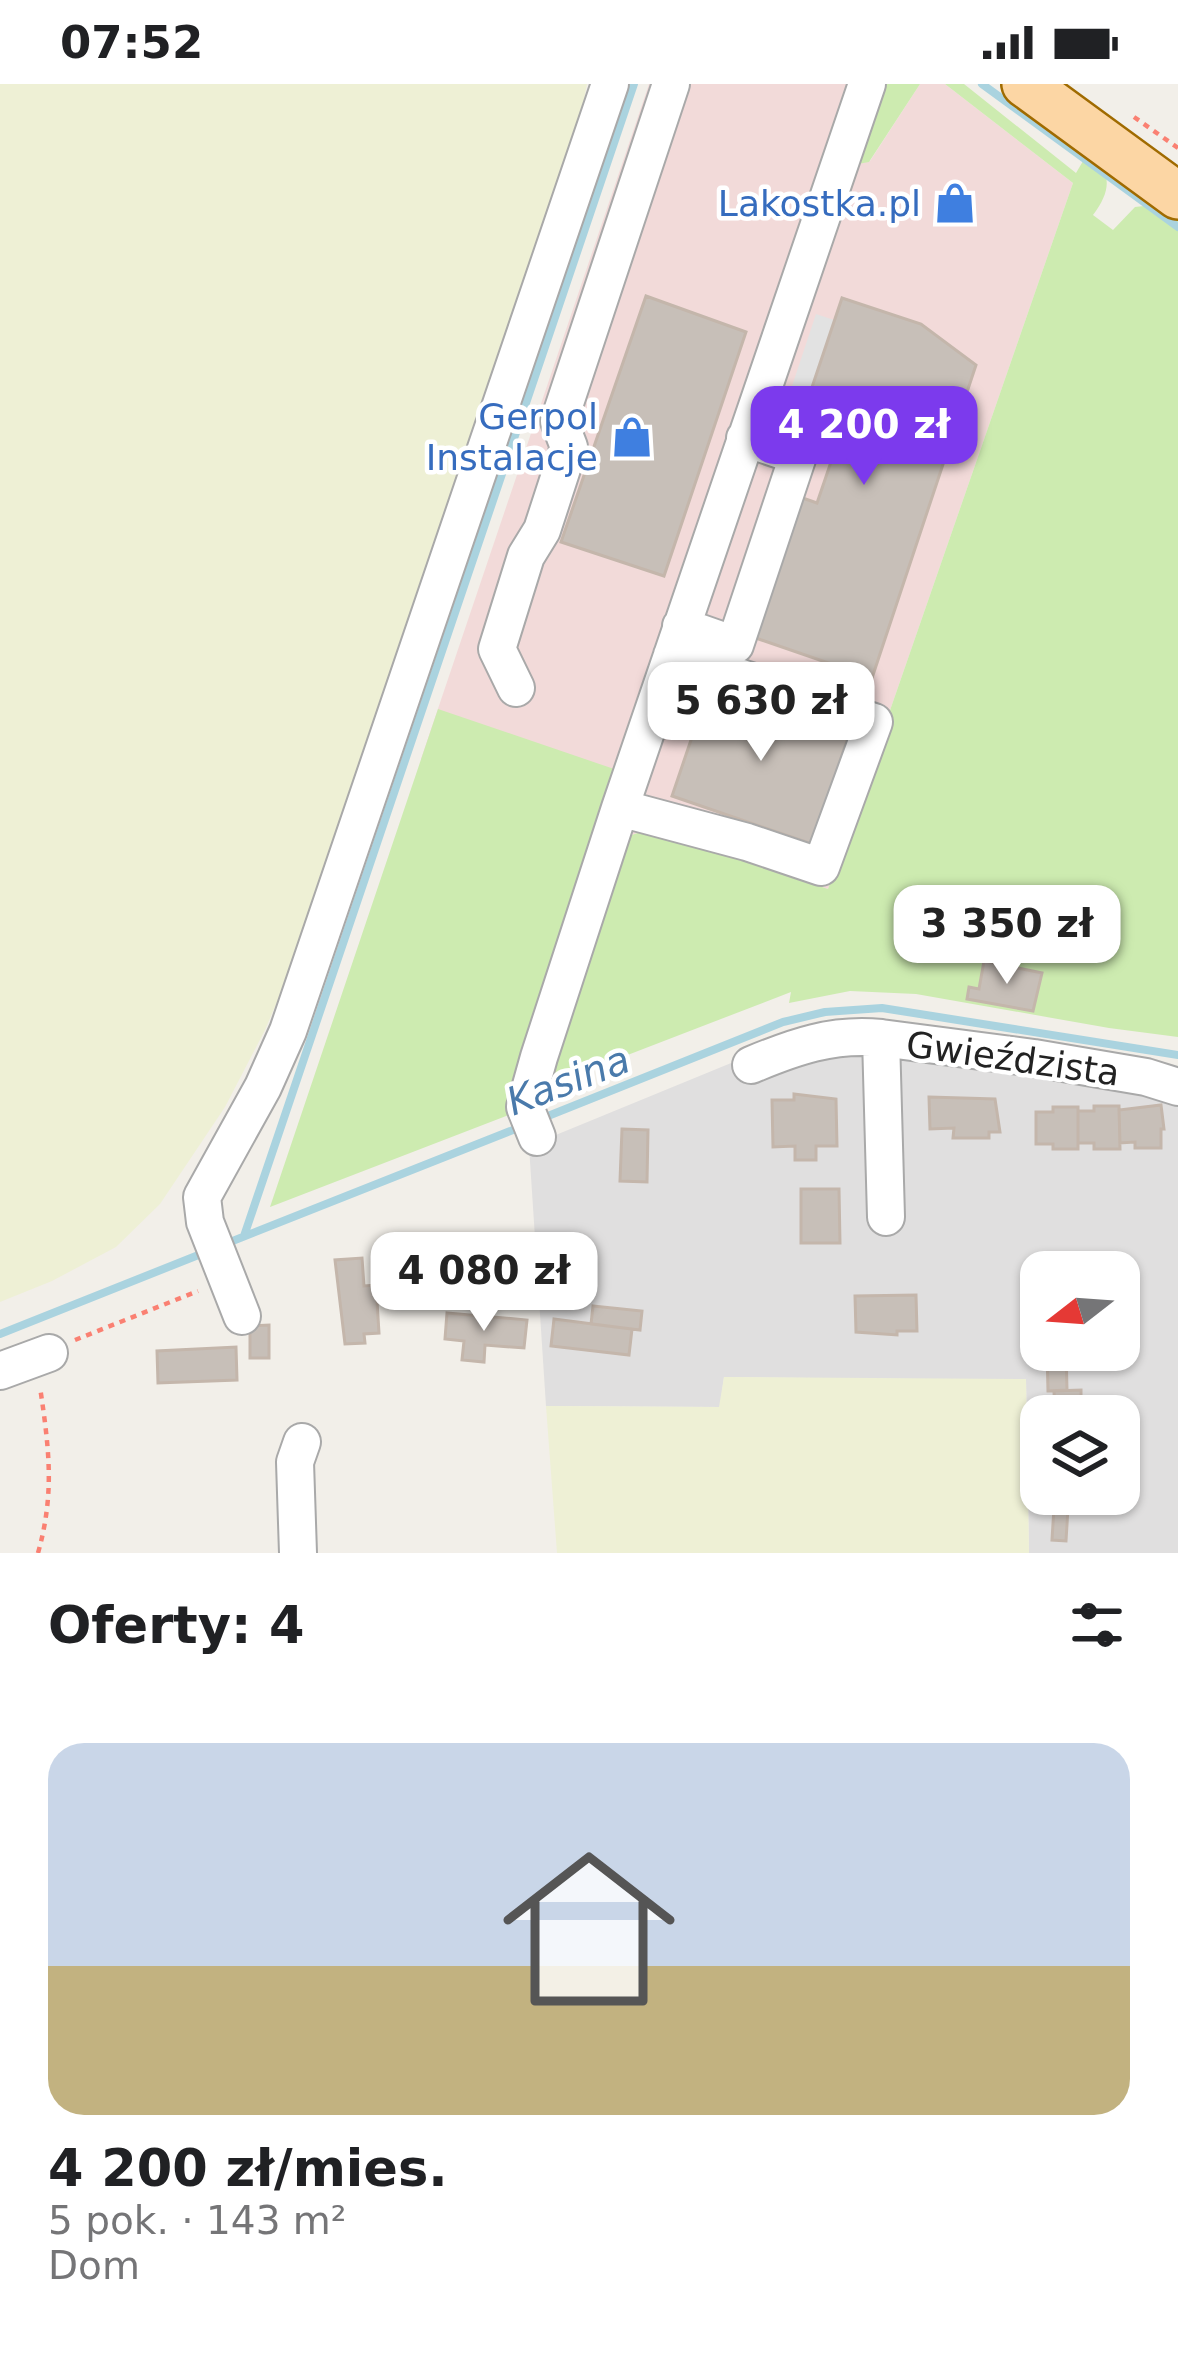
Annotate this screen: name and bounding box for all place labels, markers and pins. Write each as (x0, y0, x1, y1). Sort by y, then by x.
shop icon: Lakostka.pl (932, 180, 978, 226)
place label: Lakostka.pl (718, 183, 921, 224)
pin: 4 200 zł (740, 386, 988, 488)
place label: Gerpol Instalacje (426, 396, 598, 478)
shop icon: Gerpol Instalacje (609, 414, 655, 460)
pin: 5 630 zł (637, 662, 885, 764)
pin: 3 350 zł (883, 885, 1131, 987)
pin: 4 080 zł (360, 1232, 608, 1334)

